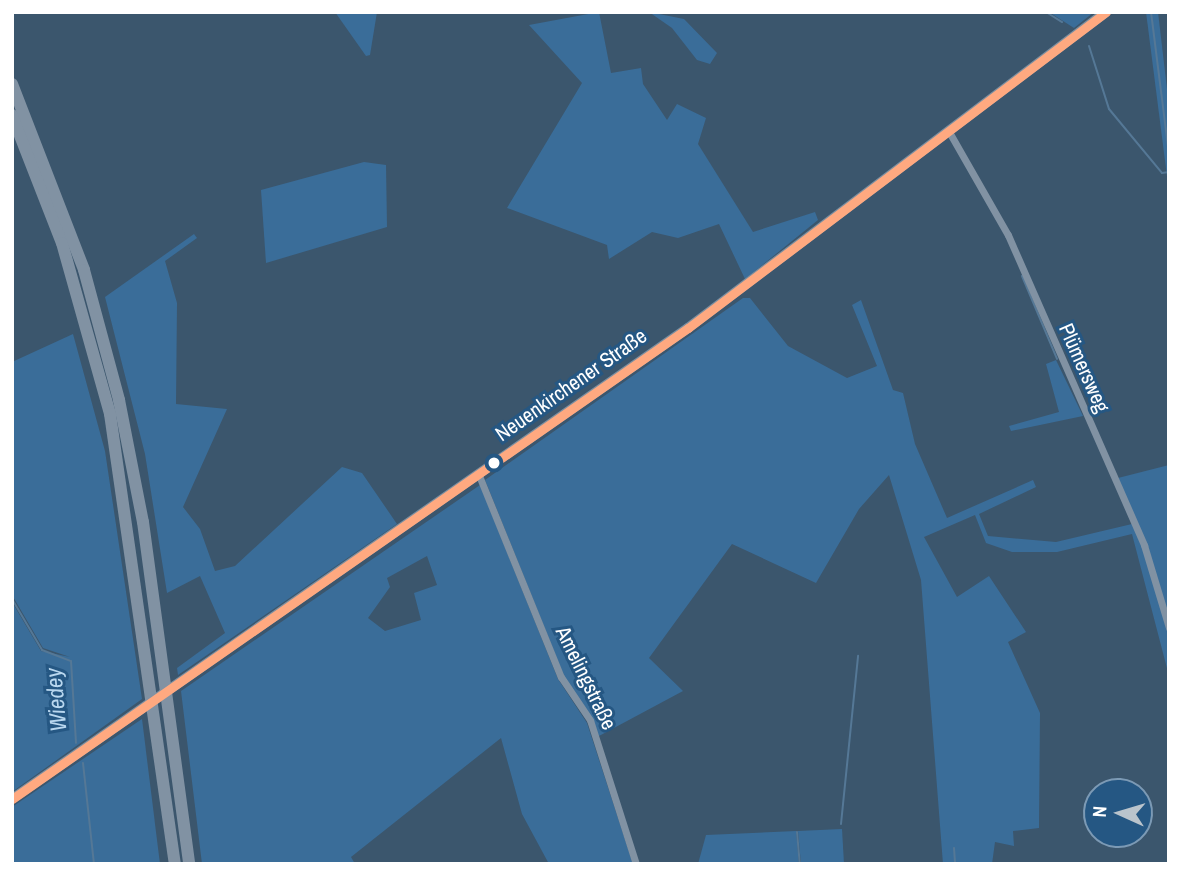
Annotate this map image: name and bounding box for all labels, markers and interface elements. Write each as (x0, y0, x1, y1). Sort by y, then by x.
street label: Plümersweg (1053, 320, 1115, 416)
street label: Neuenkirchener Straße (490, 323, 652, 447)
unlabelled marker (487, 456, 501, 470)
street label: Amelingstraße (550, 622, 622, 734)
water label: Wiedey (39, 667, 73, 733)
north arrow (1083, 778, 1153, 848)
text: N (1086, 805, 1112, 818)

